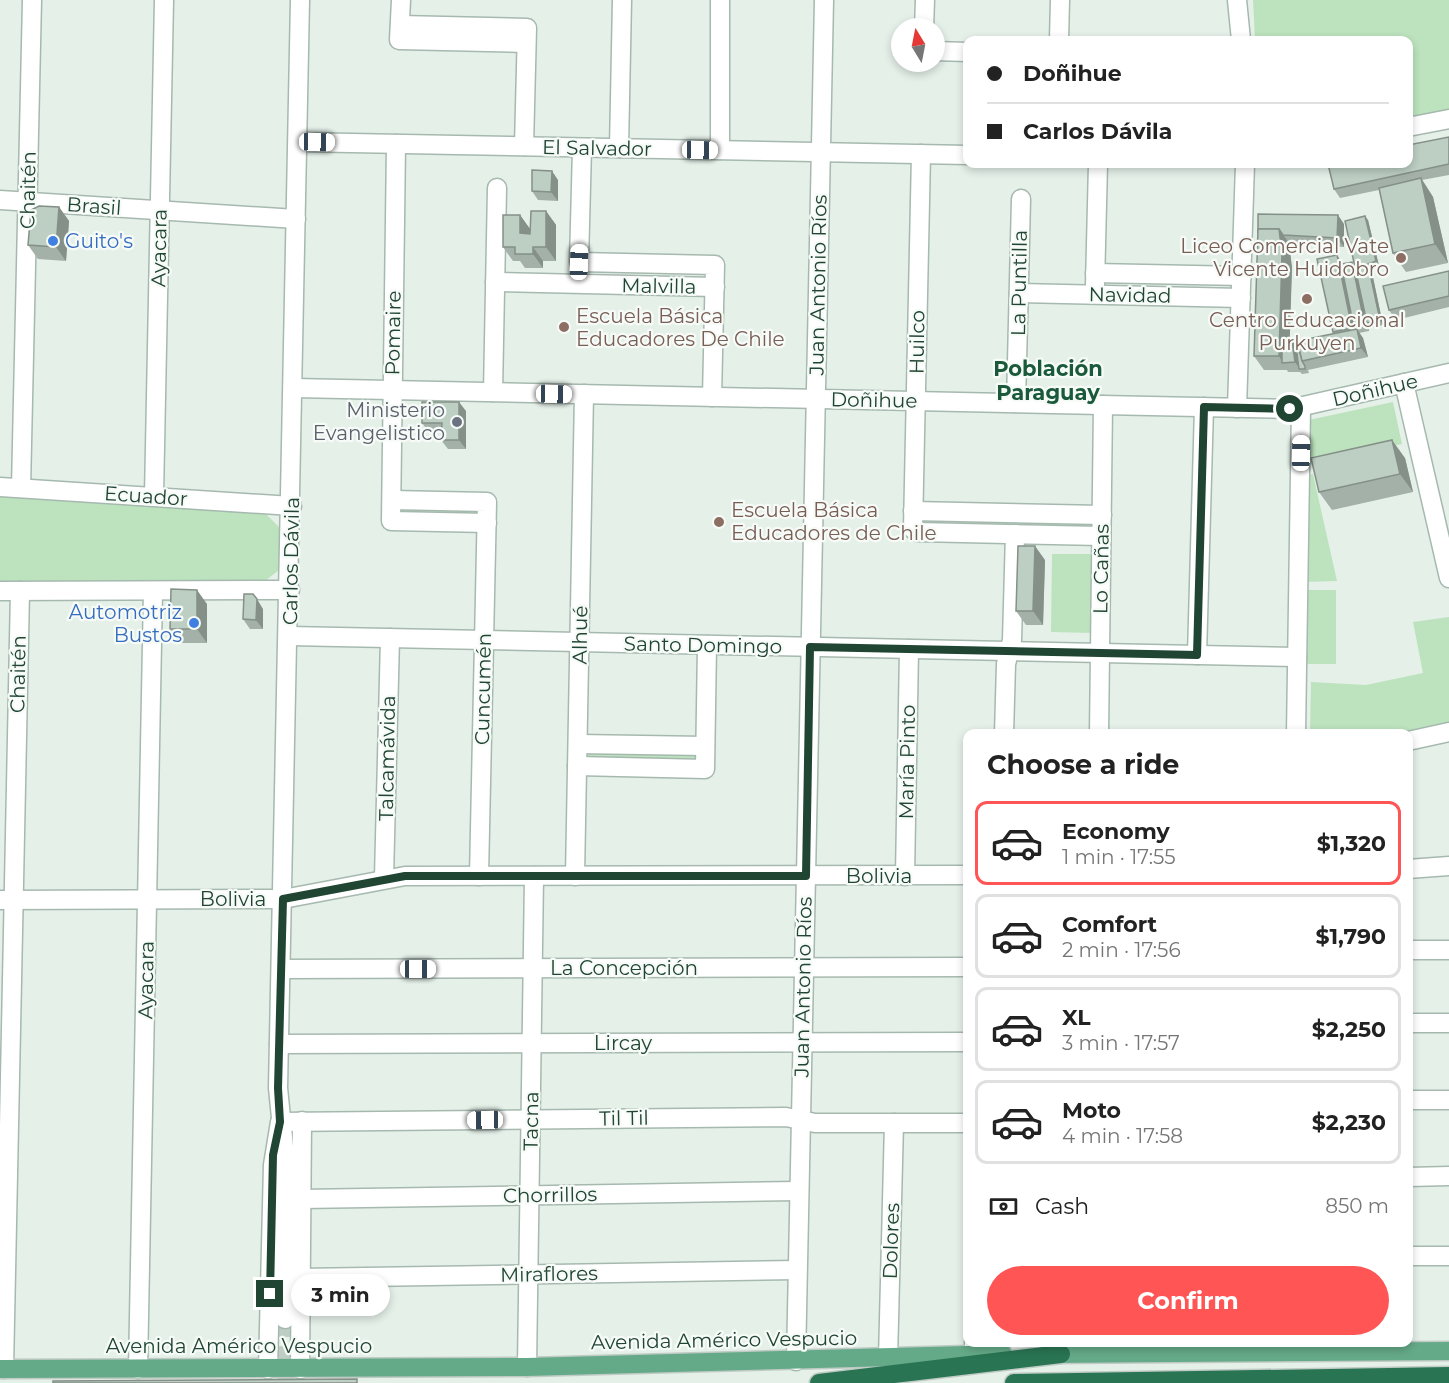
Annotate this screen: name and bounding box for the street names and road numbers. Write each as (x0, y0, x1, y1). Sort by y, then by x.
street label: El Salvador (542, 135, 652, 161)
street label: Chaitén (15, 151, 41, 229)
street label: Brasil (66, 192, 122, 220)
street label: Juan Antonio Ríos (804, 194, 832, 377)
street label: Ayacara (146, 209, 172, 287)
street label: La Puntilla (1006, 230, 1032, 336)
street label: Malvilla (621, 273, 697, 299)
street label: Navidad (1088, 282, 1172, 308)
street label: Pomaire (380, 290, 406, 376)
street label: Huilco (904, 310, 930, 374)
street label: Doñihue (1330, 369, 1420, 411)
street label: Doñihue (830, 387, 918, 413)
street label: Ecuador (103, 481, 189, 511)
street label: Carlos Dávila (278, 497, 304, 625)
street label: Lo Cañas (1088, 523, 1114, 614)
street label: Alhué (567, 605, 593, 665)
street label: Santo Domingo (624, 632, 782, 658)
street label: Cuncumén (470, 633, 496, 745)
street label: Chaitén (5, 635, 31, 713)
street label: Talcamávida (374, 695, 400, 821)
street label: María Pinto (894, 704, 920, 820)
street label: Bolivia (846, 864, 912, 888)
street label: Bolivia (200, 887, 266, 911)
street label: Juan Antonio Ríos (789, 896, 817, 1079)
street label: Ayacara (133, 941, 159, 1019)
street label: La Concepción (550, 956, 698, 980)
street label: Lircay (594, 1031, 652, 1055)
street label: Tacna (518, 1091, 544, 1151)
street label: Til Til (599, 1106, 649, 1130)
street label: Chorrillos (503, 1182, 598, 1208)
street label: Dolores (878, 1202, 904, 1280)
street label: Miraflores (500, 1261, 598, 1287)
street label: Avenida Américo Vespucio (591, 1326, 857, 1354)
street label: Avenida Américo Vespucio (106, 1334, 372, 1358)

